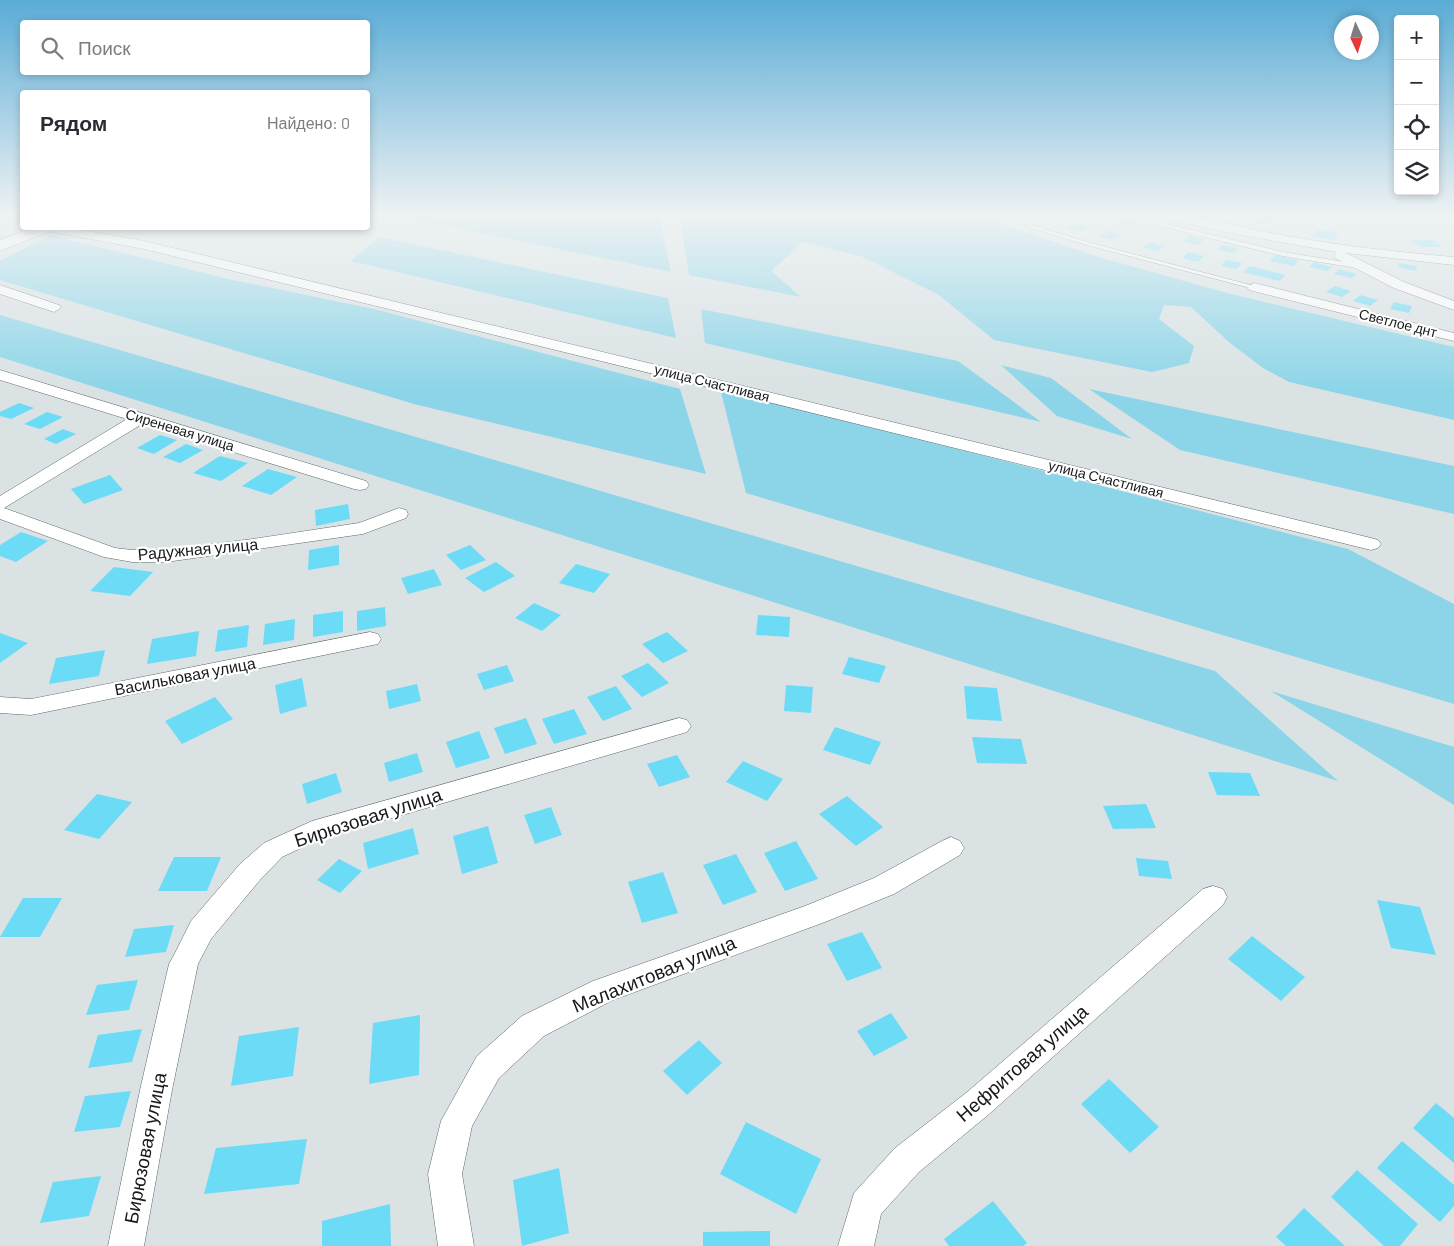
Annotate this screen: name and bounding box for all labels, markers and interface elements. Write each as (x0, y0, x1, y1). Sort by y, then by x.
north arrow (1334, 15, 1379, 60)
map controls (1394, 15, 1439, 195)
button: + (1394, 15, 1439, 60)
search box (20, 20, 370, 75)
icon: search (38, 34, 66, 62)
text: Поиск (78, 36, 131, 59)
button: − (1394, 60, 1439, 105)
button: locate (1394, 105, 1439, 150)
text: Рядом (40, 110, 107, 135)
text: Найдено: 0 (267, 113, 350, 132)
button: layers (1394, 150, 1439, 195)
street label: Светлое днт (1357, 305, 1439, 341)
street label: улица Счастливая (653, 360, 771, 405)
street label: Сиреневая улица (124, 405, 237, 454)
street label: улица Счастливая (1047, 456, 1165, 501)
street label: Радужная улица (137, 534, 259, 563)
street label: Васильковая улица (113, 652, 257, 699)
street label: Бирюзовая улица (291, 782, 445, 851)
street label: Малахитовая улица (569, 930, 739, 1017)
street label: Нефритовая улица (951, 999, 1093, 1126)
street label: Бирюзовая улица (119, 1070, 171, 1226)

